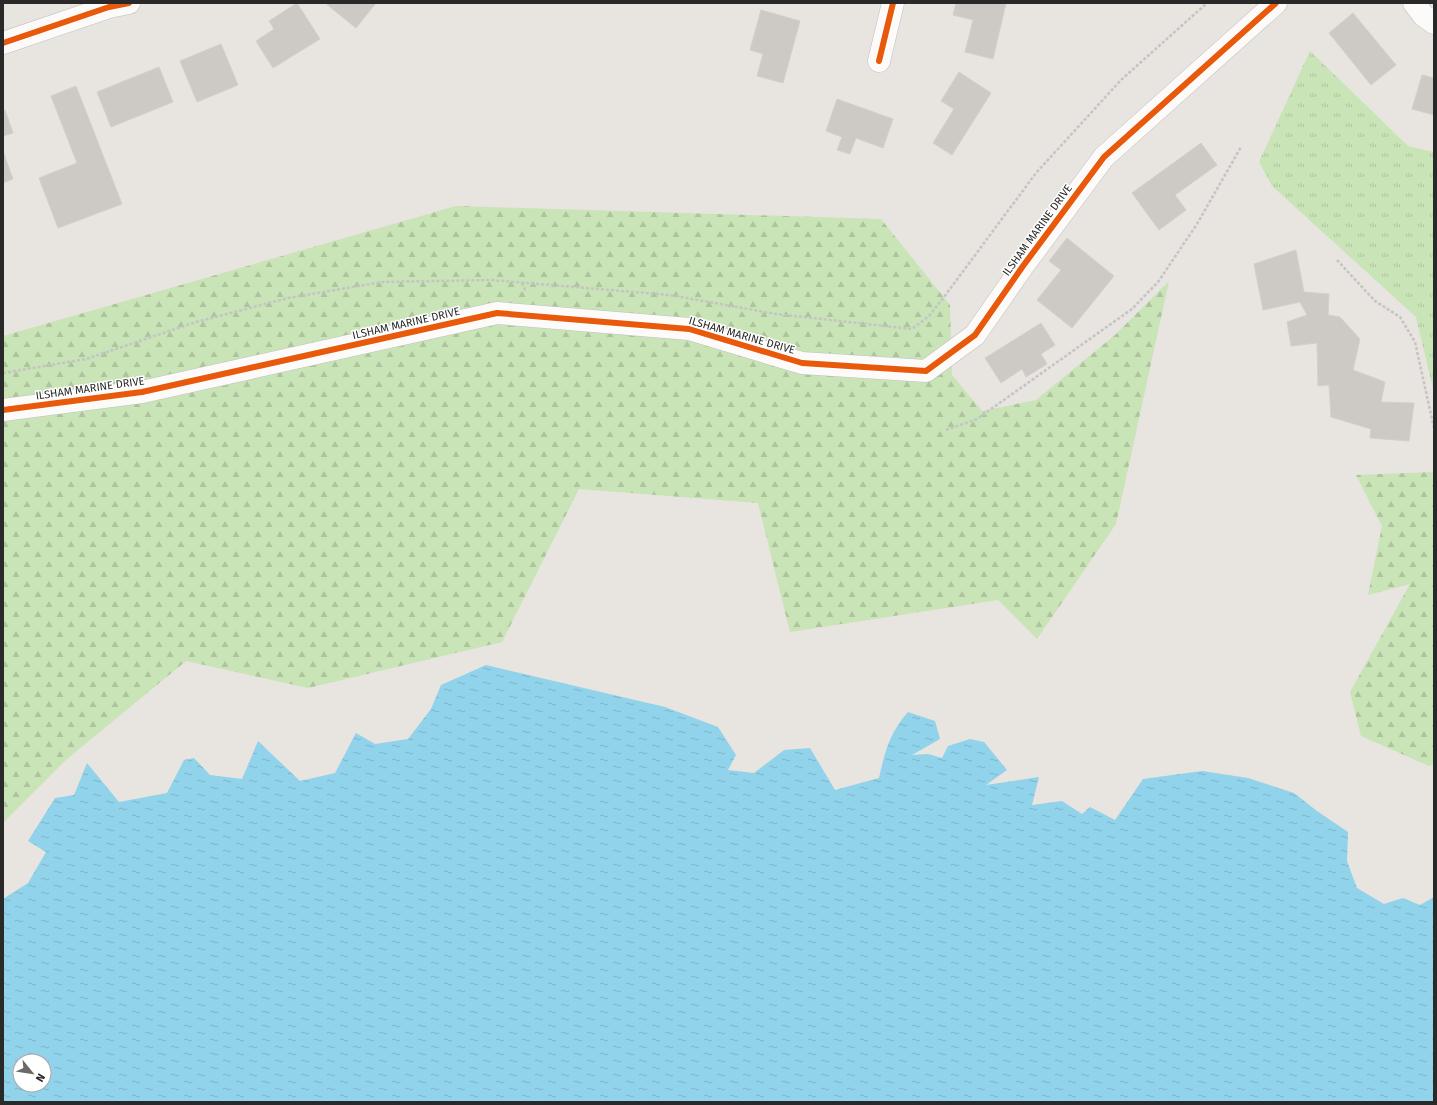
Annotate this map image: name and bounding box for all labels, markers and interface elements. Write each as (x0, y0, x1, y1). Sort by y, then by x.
street label: ILSHAM MARINE DRIVE (1000, 182, 1075, 279)
street label: ILSHAM MARINE DRIVE (351, 305, 461, 342)
street label: ILSHAM MARINE DRIVE (687, 314, 797, 357)
street label: ILSHAM MARINE DRIVE (35, 374, 145, 403)
north arrow (12, 1053, 52, 1093)
text: N (33, 1071, 48, 1084)

